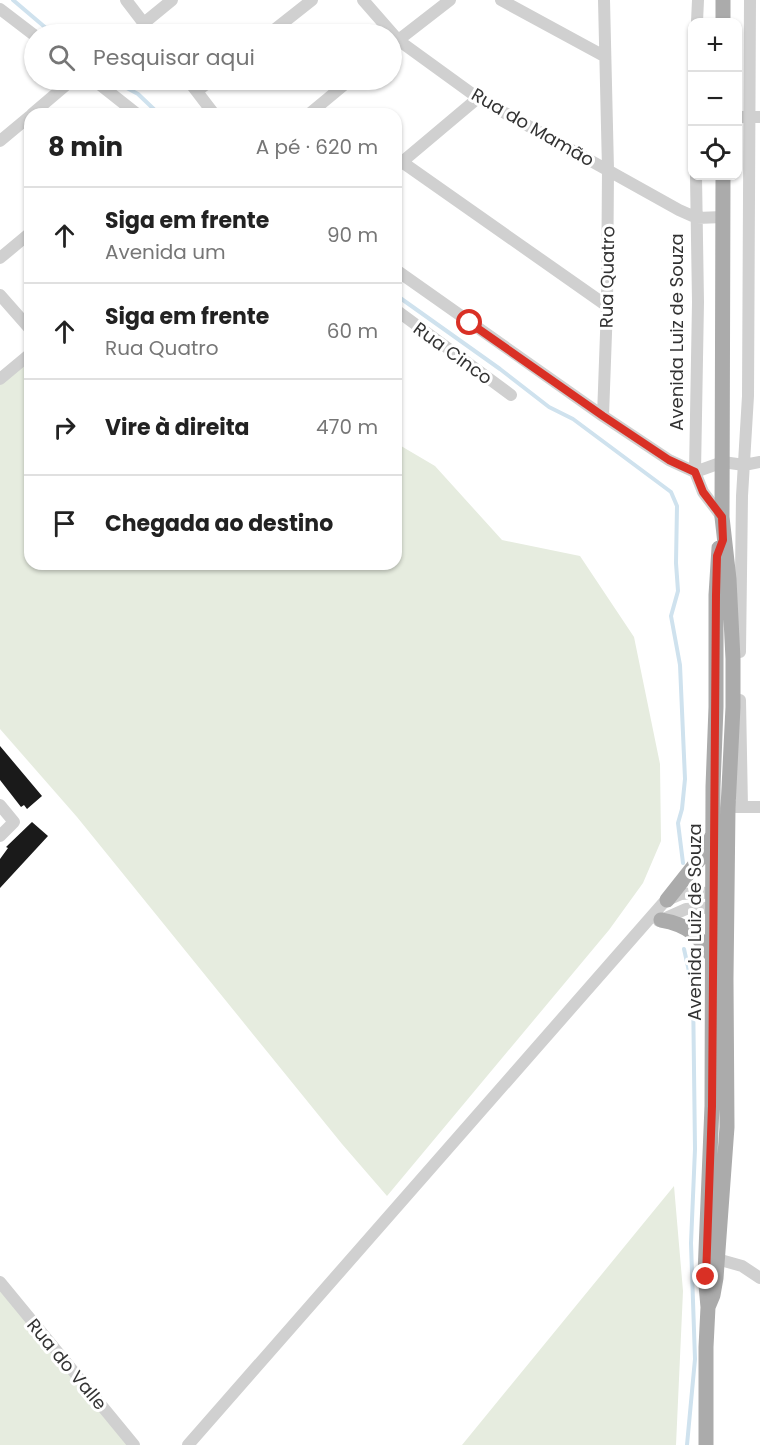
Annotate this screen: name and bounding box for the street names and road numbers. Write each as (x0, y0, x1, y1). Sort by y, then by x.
street label: Rua do Mamão (467, 82, 599, 172)
street label: Rua Quatro (594, 226, 620, 328)
street label: Avenida Luiz de Souza (664, 233, 689, 431)
street label: Rua Cinco (409, 316, 497, 390)
street label: Avenida Luiz de Souza (682, 823, 707, 1021)
street label: Rua do Valle (21, 1313, 113, 1415)

